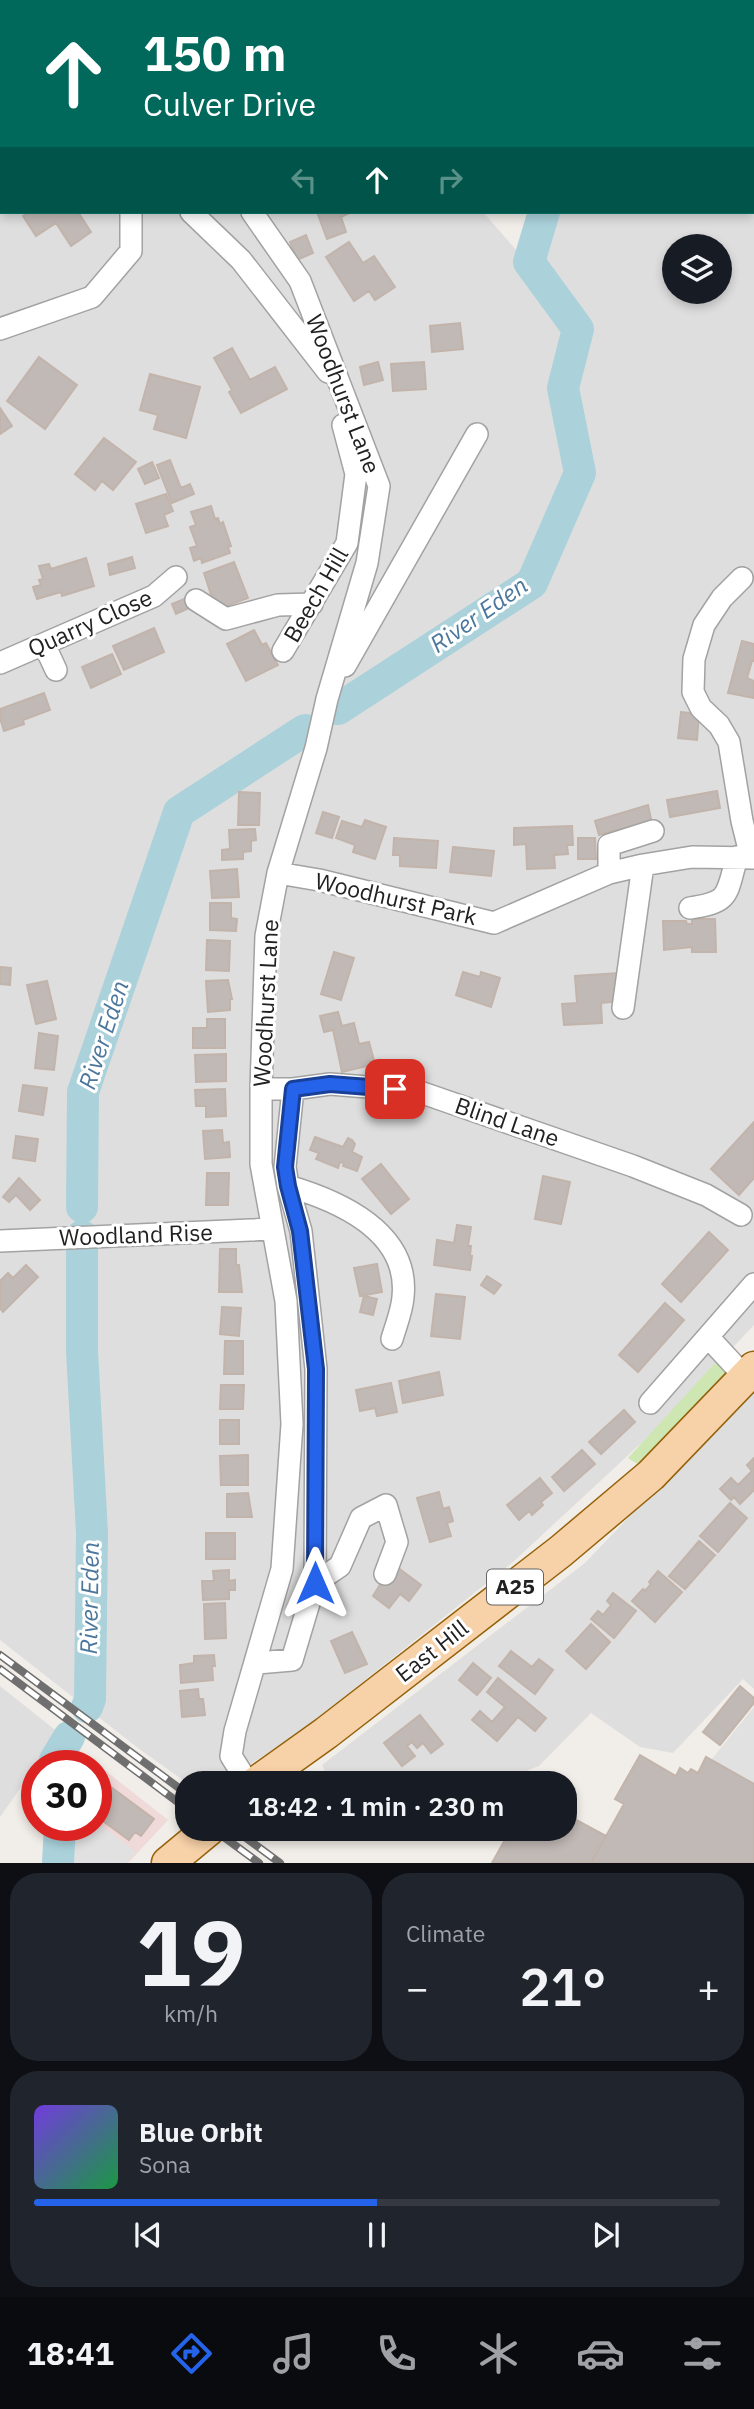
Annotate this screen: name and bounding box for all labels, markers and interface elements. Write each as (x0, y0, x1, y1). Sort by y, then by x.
text: 150 m (143, 21, 287, 84)
icon: ahead (28, 28, 119, 119)
text: Culver Drive (143, 83, 316, 125)
icon: left (285, 161, 323, 199)
icon: ahead (358, 161, 396, 199)
icon: right (431, 161, 469, 199)
map controls (662, 234, 732, 304)
button: layers (662, 234, 732, 304)
street label: Woodhurst Lane (300, 310, 388, 477)
street label: Beech Hill (276, 542, 354, 647)
water label: River Eden (423, 569, 534, 660)
street label: Quarry Close (23, 581, 156, 663)
street label: Woodhurst Park (313, 865, 480, 931)
street label: Woodhurst Lane (246, 918, 284, 1088)
water label: River Eden (70, 976, 136, 1093)
pin (365, 1059, 425, 1119)
icon: arrive (376, 1070, 414, 1108)
street label: Blind Lane (451, 1089, 563, 1153)
street label: Woodland Rise (59, 1216, 213, 1252)
water label: River Eden (72, 1541, 106, 1655)
position arrow (278, 1546, 352, 1620)
road number: A25 (487, 1570, 543, 1604)
street label: East Hill (389, 1612, 474, 1688)
speed limit sign: 30 (21, 1750, 112, 1841)
text: 18:42 · 1 min · 230 m (248, 1789, 504, 1823)
text: 19 (136, 1893, 246, 2011)
text: Climate (406, 1918, 485, 1948)
text: 21° (520, 1953, 606, 2020)
text: − (406, 1963, 429, 2012)
text: + (697, 1963, 720, 2012)
text: km/h (164, 1998, 218, 2028)
text: Blue Orbit (139, 2115, 263, 2149)
text: Sona (139, 2149, 191, 2179)
icon: previous (129, 2216, 167, 2254)
icon: pause (358, 2216, 396, 2254)
icon: next (587, 2216, 625, 2254)
icon: directions (167, 2329, 216, 2378)
icon: music (269, 2329, 318, 2378)
icon: phone (372, 2329, 421, 2378)
icon: climate (474, 2329, 523, 2378)
icon: car (576, 2329, 625, 2378)
icon: filters (678, 2329, 727, 2378)
text: 18:41 (27, 2332, 114, 2374)

